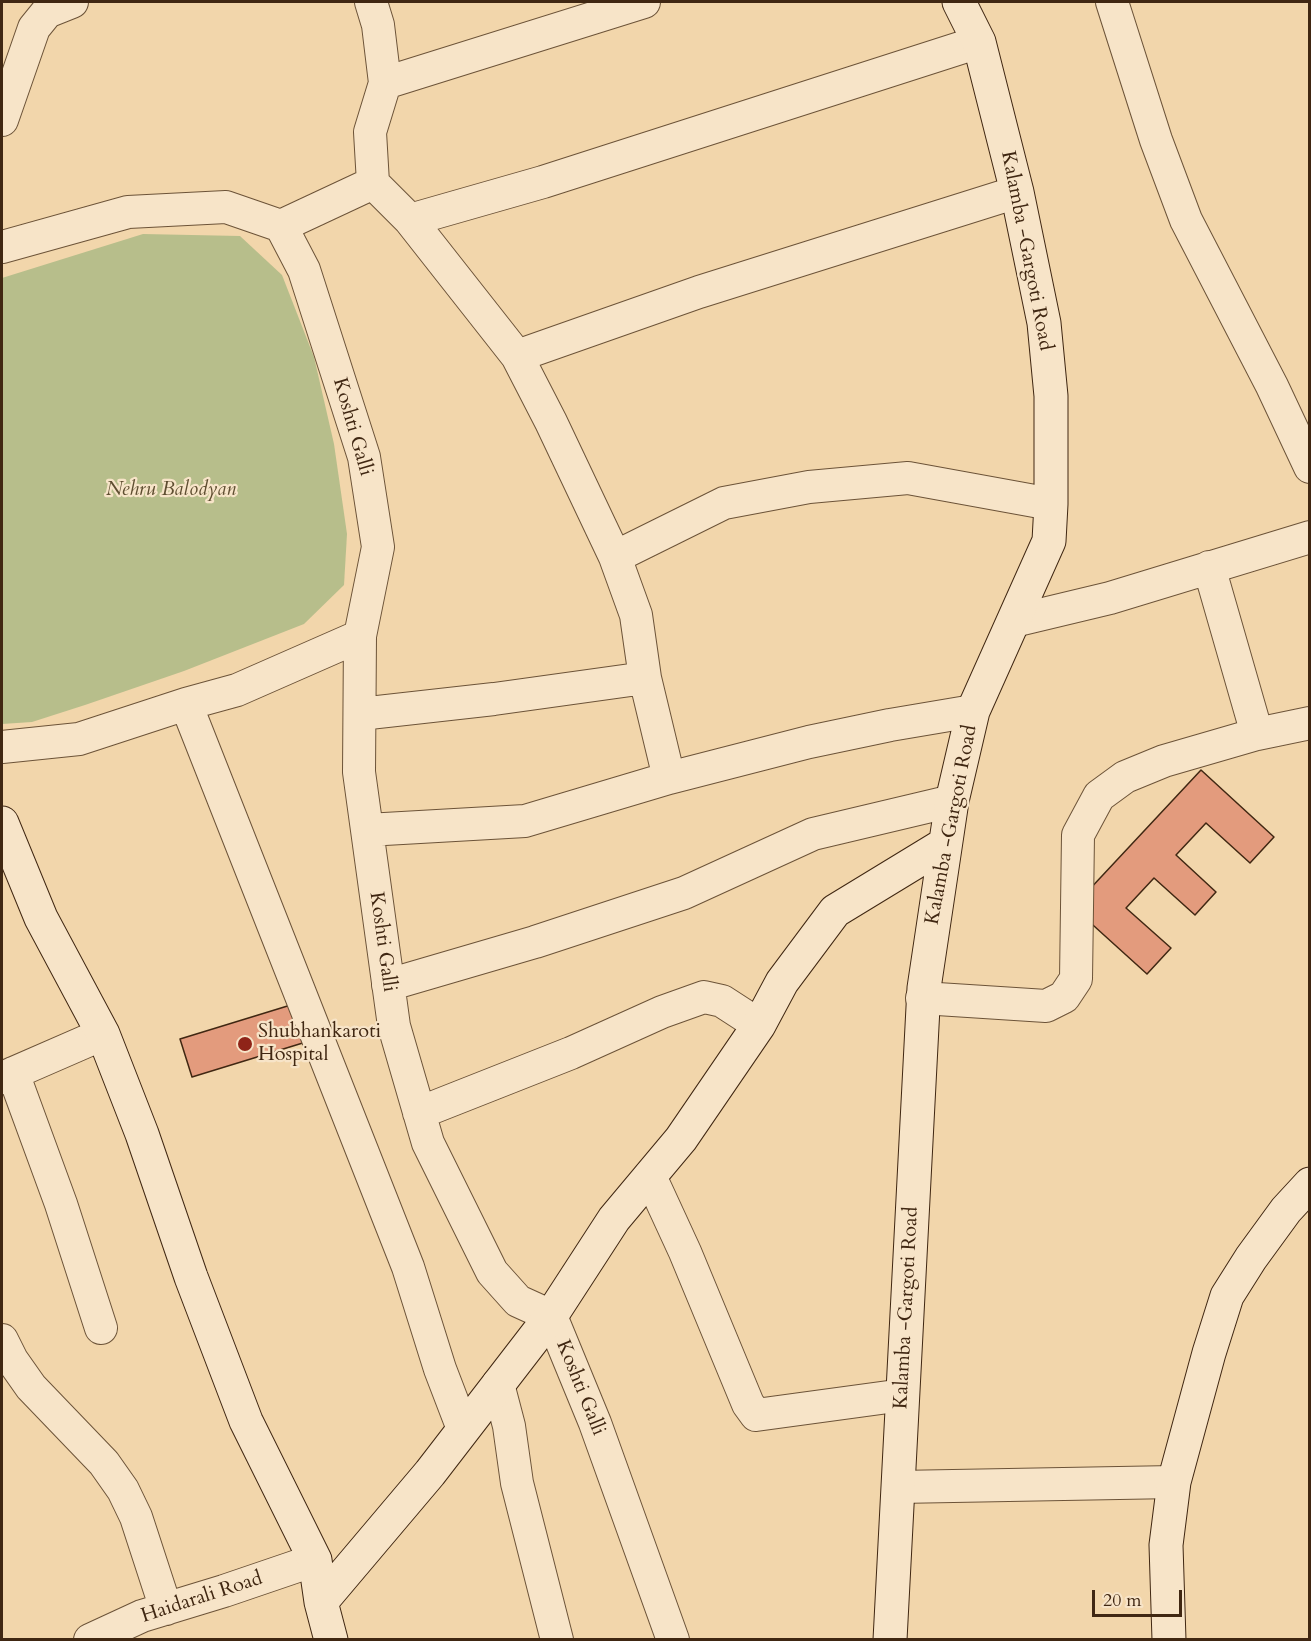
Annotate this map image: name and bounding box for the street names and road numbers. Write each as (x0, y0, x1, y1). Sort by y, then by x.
street label: Kalamba -Gargoti Road (995, 149, 1057, 353)
street label: Koshti Galli (327, 375, 377, 479)
street label: Kalamba -Gargoti Road (921, 723, 983, 927)
street label: Koshti Galli (363, 890, 401, 994)
street label: Kalamba -Gargoti Road (890, 1206, 924, 1410)
street label: Koshti Galli (550, 1337, 610, 1439)
street label: Haidarali Road (138, 1567, 266, 1629)

